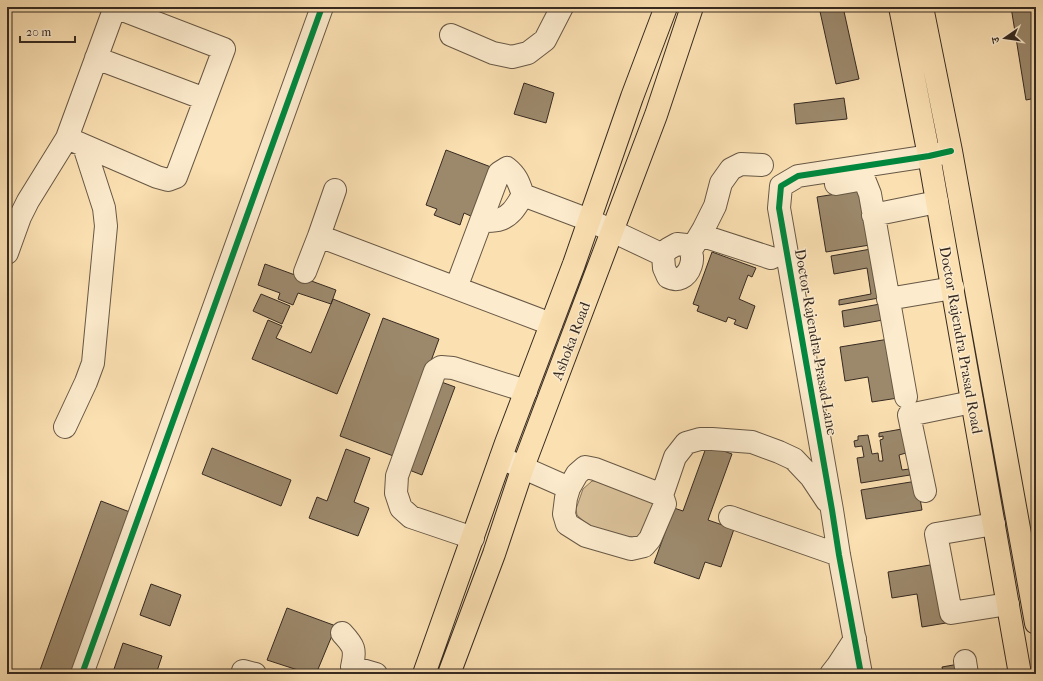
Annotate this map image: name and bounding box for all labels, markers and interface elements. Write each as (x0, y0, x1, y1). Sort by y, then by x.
scale bar (20, 18, 75, 44)
north arrow (985, 18, 1025, 58)
text: 20 m (26, 25, 51, 39)
text: उ (988, 35, 1003, 45)
street label: Doctor Rajendra Prasad Road (936, 245, 987, 436)
street label: Doctor Rajendra Prasad Lane (791, 247, 841, 437)
street label: Ashoka Road (547, 299, 594, 384)

